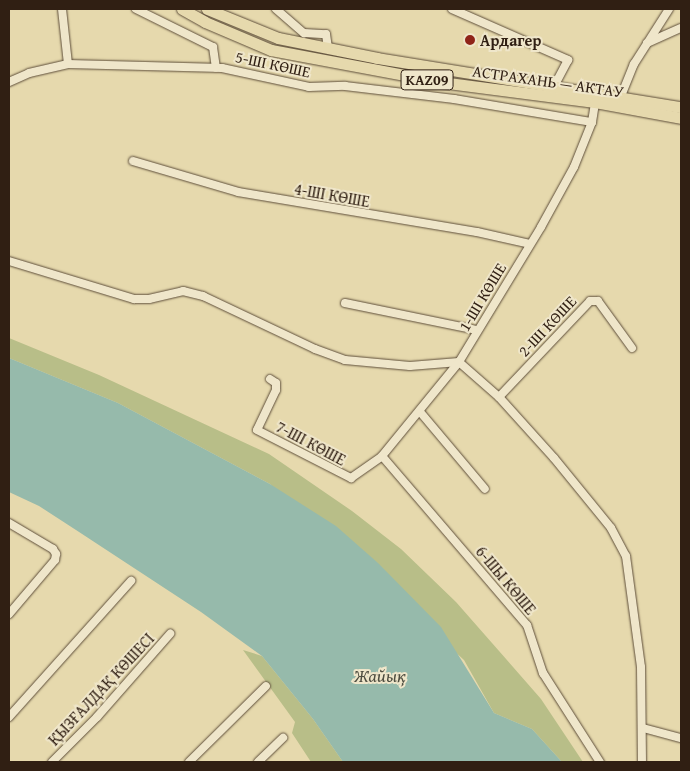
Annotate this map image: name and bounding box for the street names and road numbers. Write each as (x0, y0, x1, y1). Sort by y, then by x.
street label: 5-ШI КӨШЕ (234, 47, 312, 81)
street label: АСТРАХАНЬ — АКТАУ (471, 61, 625, 101)
road number: KAZ09 (400, 68, 454, 92)
street label: 4-ШI КӨШЕ (293, 179, 371, 211)
street label: 1-ШІ КӨШЕ (454, 259, 510, 335)
street label: 2-ШІ КӨШЕ (514, 292, 580, 360)
street label: 7-ШI КӨШЕ (273, 417, 349, 469)
street label: 6-ШЫ КӨШЕ (472, 542, 540, 618)
street label: ҚЫЗҒАЛДАҚ КӨШЕСІ (44, 629, 158, 749)

